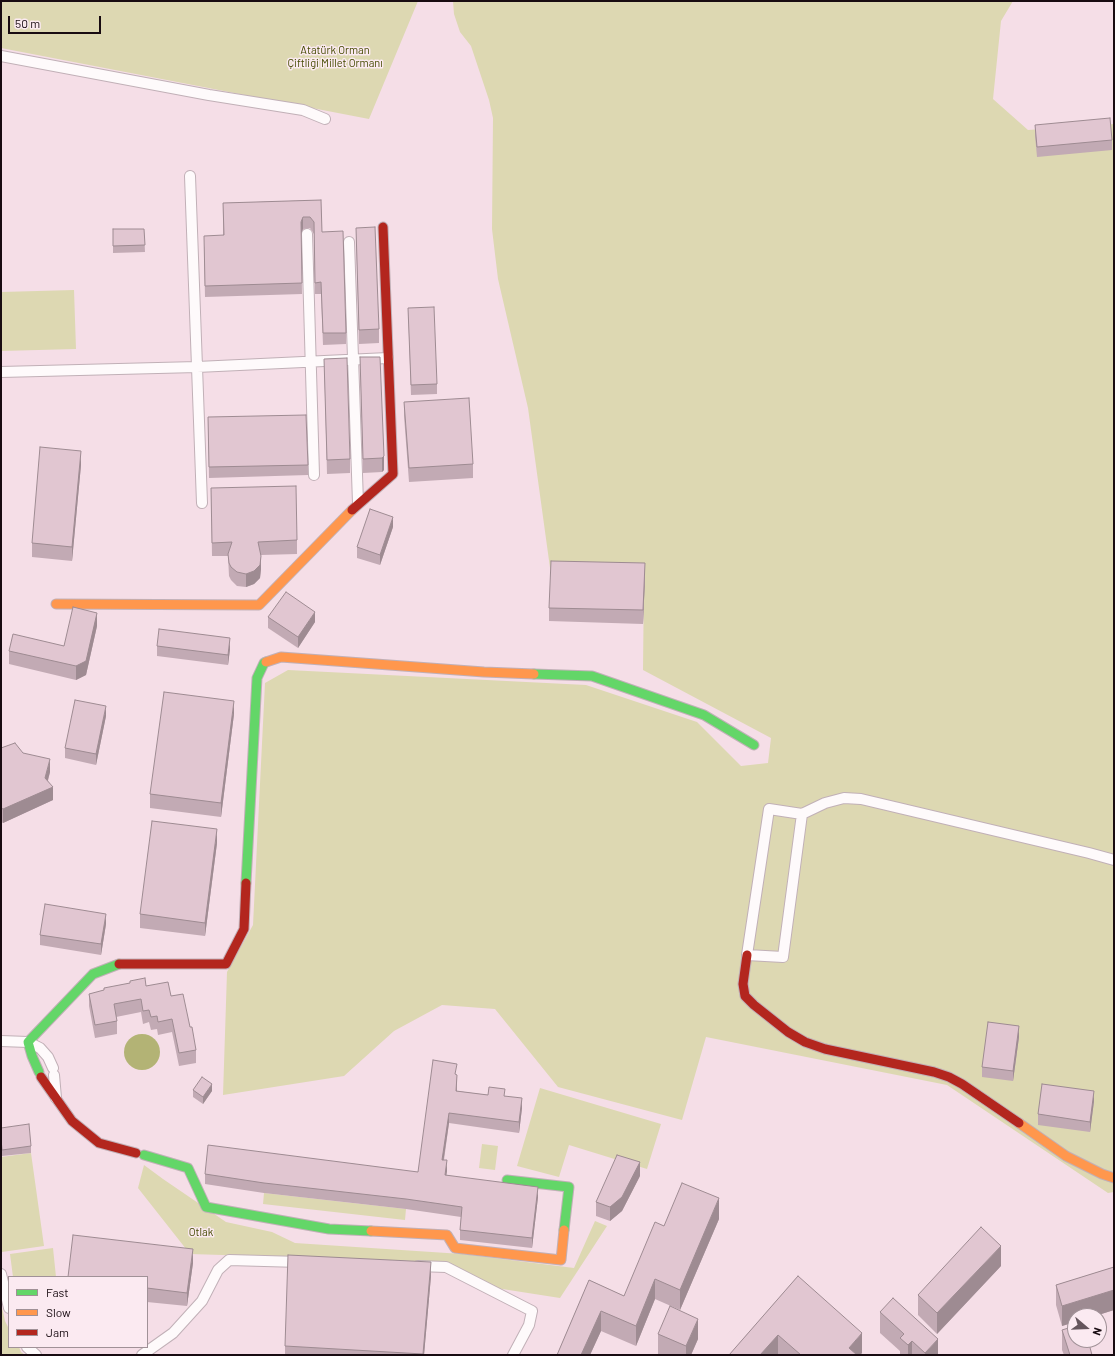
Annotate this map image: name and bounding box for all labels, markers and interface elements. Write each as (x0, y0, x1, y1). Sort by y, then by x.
scale bar (10, 8, 103, 34)
text: 50 m (15, 16, 40, 30)
park label: Atatürk Orman Çiftliği Millet Ormanı (287, 43, 383, 69)
park label: Otlak (189, 1225, 213, 1239)
legend (8, 1276, 148, 1348)
text: Fast (46, 1285, 69, 1299)
text: Slow (46, 1305, 71, 1319)
north arrow (1067, 1308, 1107, 1348)
text: Jam (46, 1325, 69, 1339)
text: N (1091, 1326, 1105, 1337)

